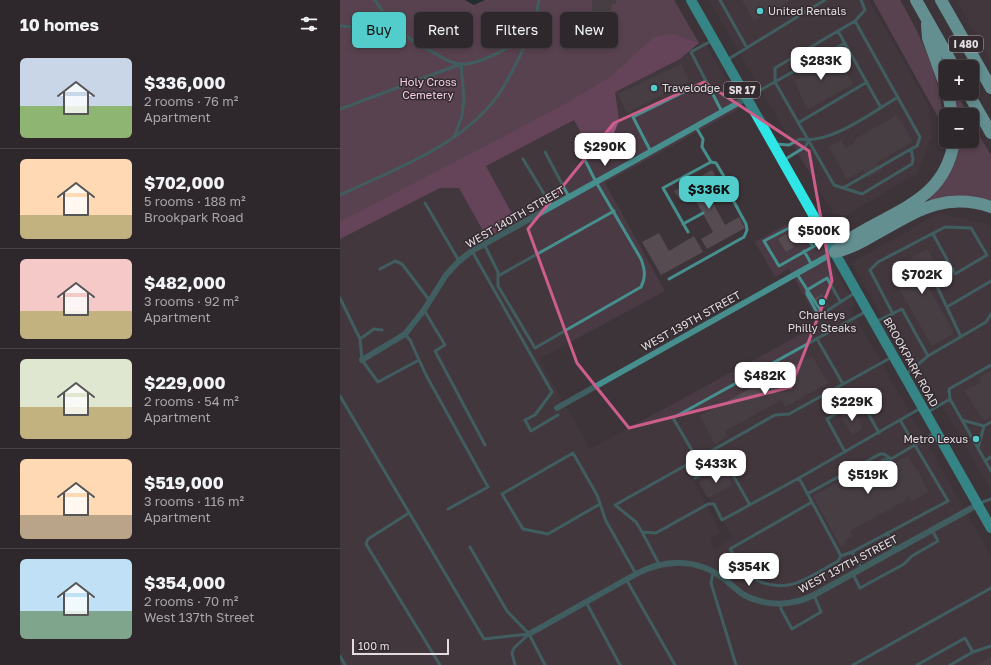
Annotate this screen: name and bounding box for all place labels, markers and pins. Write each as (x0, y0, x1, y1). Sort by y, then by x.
place label: United Rentals (768, 4, 847, 17)
marker: United Rentals (755, 6, 765, 16)
pin: $283K (793, 47, 849, 81)
place label: Travelodge (662, 81, 720, 94)
marker: Travelodge (649, 83, 659, 93)
pin: $290K (577, 133, 633, 167)
pin: $336K (681, 176, 737, 210)
pin: $500K (791, 217, 847, 251)
pin: $702K (894, 261, 950, 295)
marker: Charleys Philly Steaks (817, 297, 827, 307)
place label: Charleys Philly Steaks (788, 308, 856, 334)
pin: $482K (737, 362, 793, 396)
pin: $229K (824, 388, 880, 422)
place label: Metro Lexus (903, 432, 968, 445)
marker: Metro Lexus (971, 434, 981, 444)
pin: $433K (688, 450, 744, 484)
pin: $519K (840, 461, 896, 495)
pin: $354K (721, 553, 777, 587)

